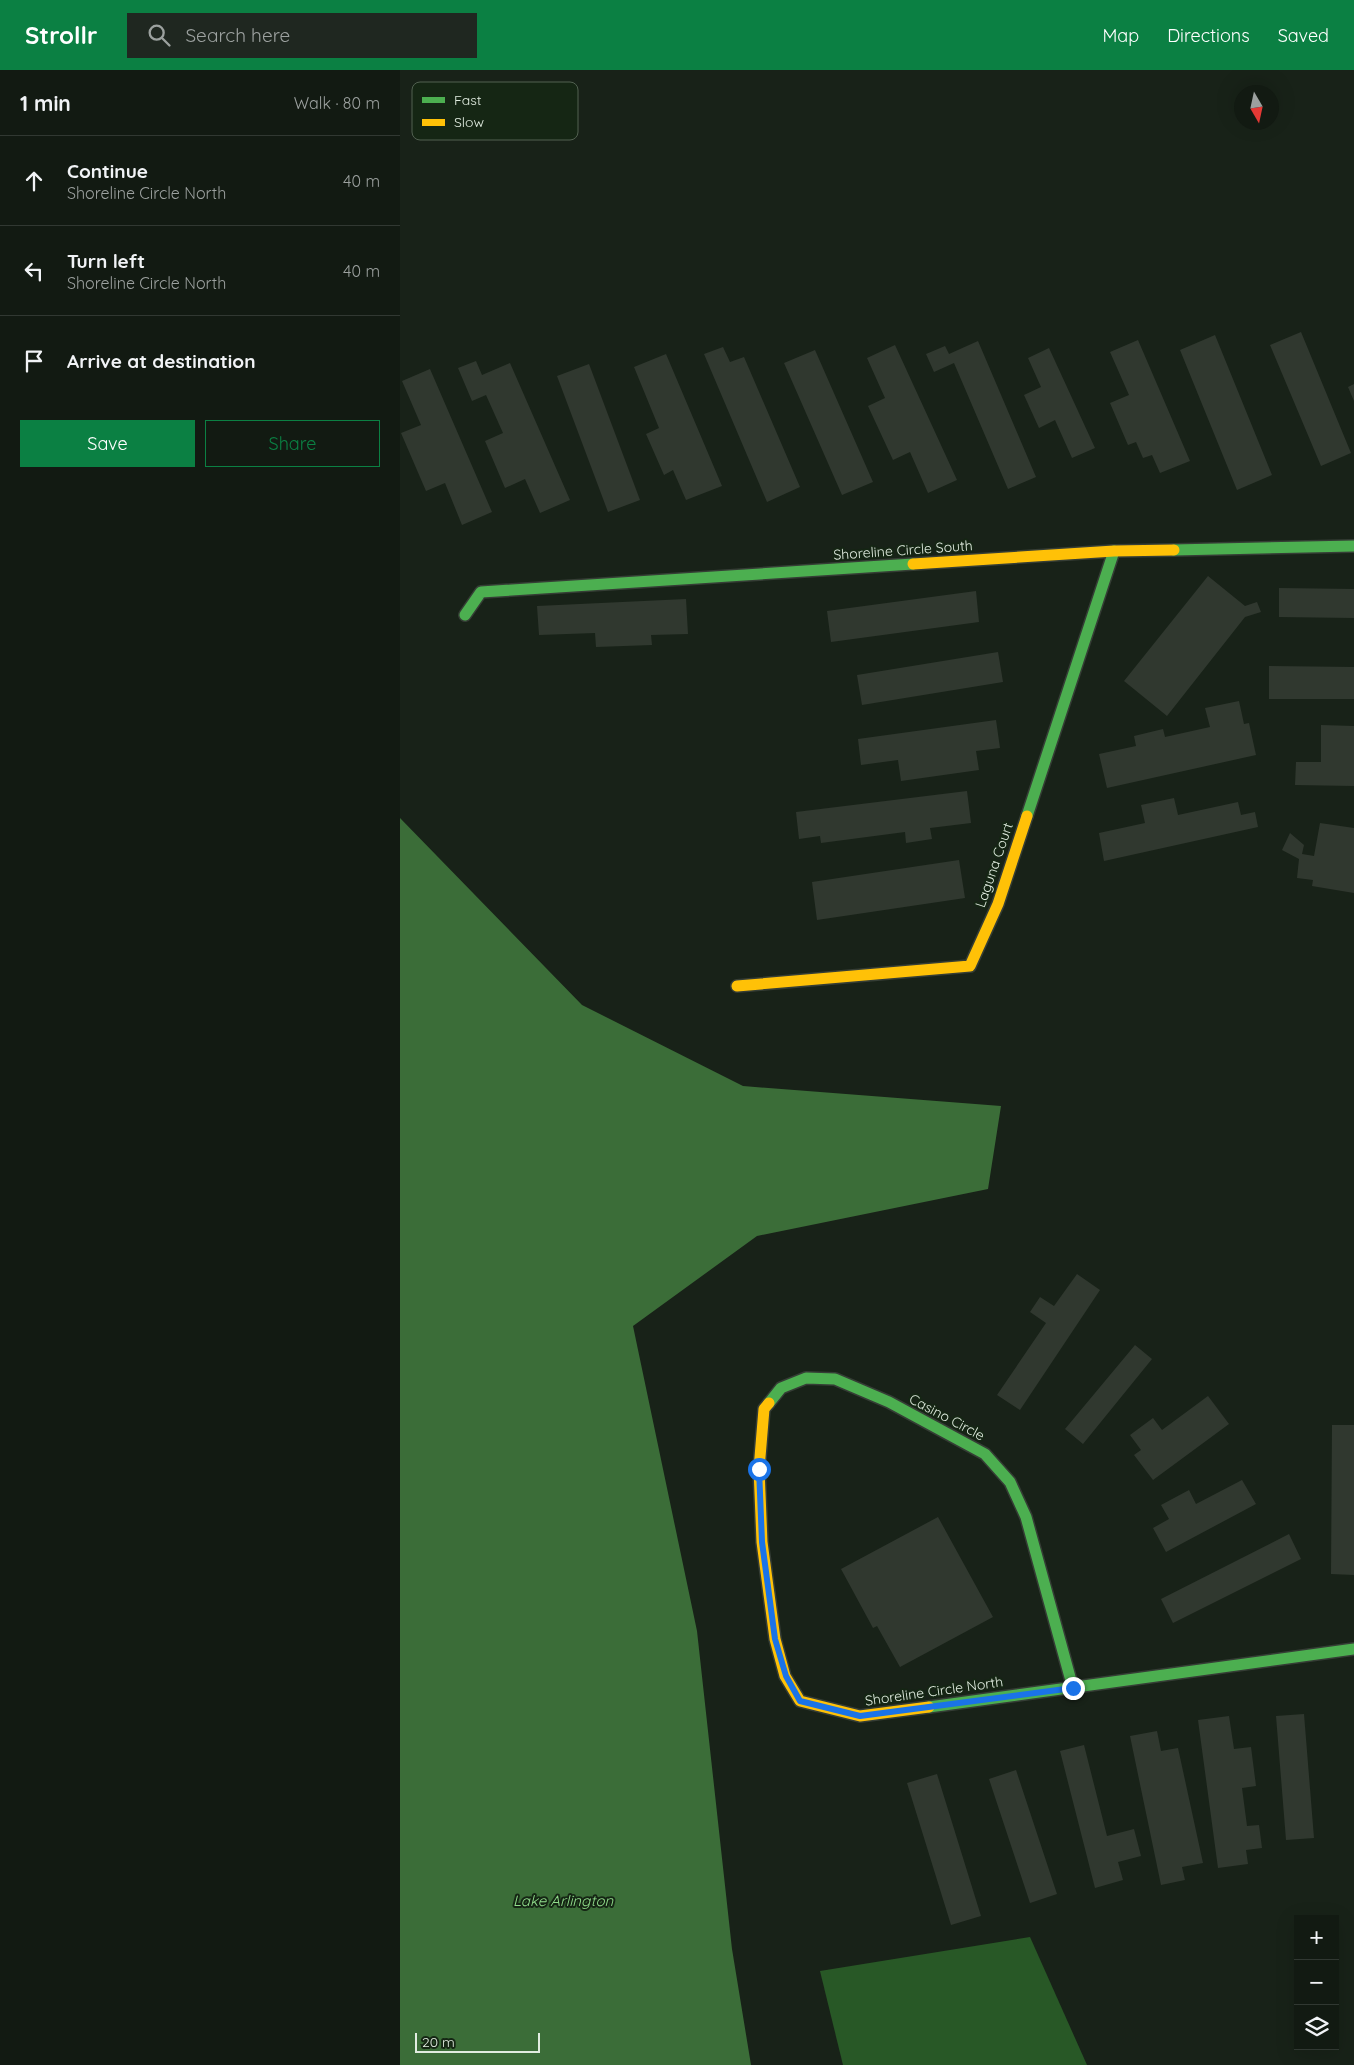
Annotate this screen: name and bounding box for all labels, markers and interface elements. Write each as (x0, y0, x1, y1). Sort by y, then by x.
search box (127, 13, 477, 58)
text: Strollr (25, 20, 97, 50)
icon: search (145, 21, 173, 49)
text: Search here (185, 23, 290, 47)
text: Map (1102, 24, 1139, 47)
text: Directions (1167, 24, 1250, 47)
text: Saved (1278, 24, 1329, 47)
legend (412, 82, 578, 140)
north arrow (1234, 85, 1279, 130)
text: 1 min (20, 90, 71, 116)
text: Fast (454, 91, 482, 109)
text: Walk · 80 m (294, 93, 380, 113)
text: Slow (454, 113, 484, 131)
text: Continue (67, 159, 148, 183)
icon: ahead (20, 167, 48, 195)
text: 40 m (343, 171, 380, 191)
text: Shoreline Circle North (67, 183, 226, 203)
text: Turn left (67, 249, 145, 273)
icon: left (20, 257, 48, 285)
text: 40 m (343, 261, 380, 281)
text: Shoreline Circle North (67, 273, 226, 293)
icon: arrive (20, 347, 48, 375)
text: Arrive at destination (67, 349, 256, 373)
button: Save (20, 420, 195, 467)
button: Share (205, 420, 380, 467)
street label: Shoreline Circle South (833, 536, 973, 564)
street label: Laguna Court (971, 820, 1017, 910)
street label: Casino Circle (906, 1390, 988, 1444)
route start (748, 1458, 771, 1481)
street label: Shoreline Circle North (864, 1672, 1004, 1710)
route end (1062, 1677, 1085, 1700)
water label: Lake Arlington (513, 1891, 613, 1910)
map controls (1294, 1915, 1339, 2050)
button: + (1294, 1915, 1339, 1960)
button: − (1294, 1960, 1339, 2005)
button: layers (1294, 2005, 1339, 2050)
scale bar (415, 2030, 540, 2053)
text: 20 m (422, 2033, 455, 2051)

